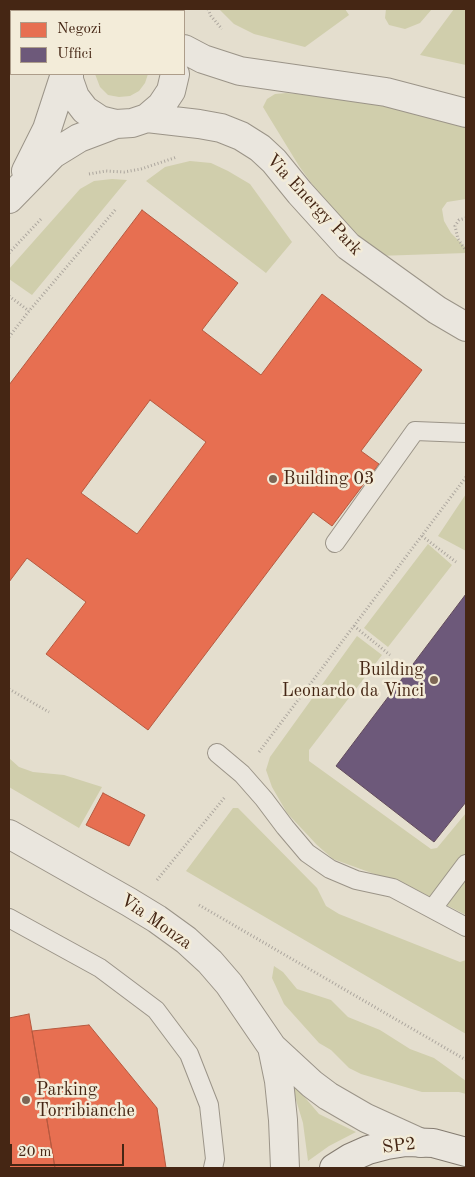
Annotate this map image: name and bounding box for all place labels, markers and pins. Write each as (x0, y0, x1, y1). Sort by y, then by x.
place label: Building 03 (283, 468, 374, 490)
marker: Building 03 (267, 473, 279, 485)
place label: Building Leonardo da Vinci (282, 659, 424, 702)
marker: Building Leonardo da Vinci (428, 674, 440, 686)
place label: Parking Torribianche (36, 1079, 135, 1122)
marker: Parking Torribianche (20, 1094, 32, 1106)

